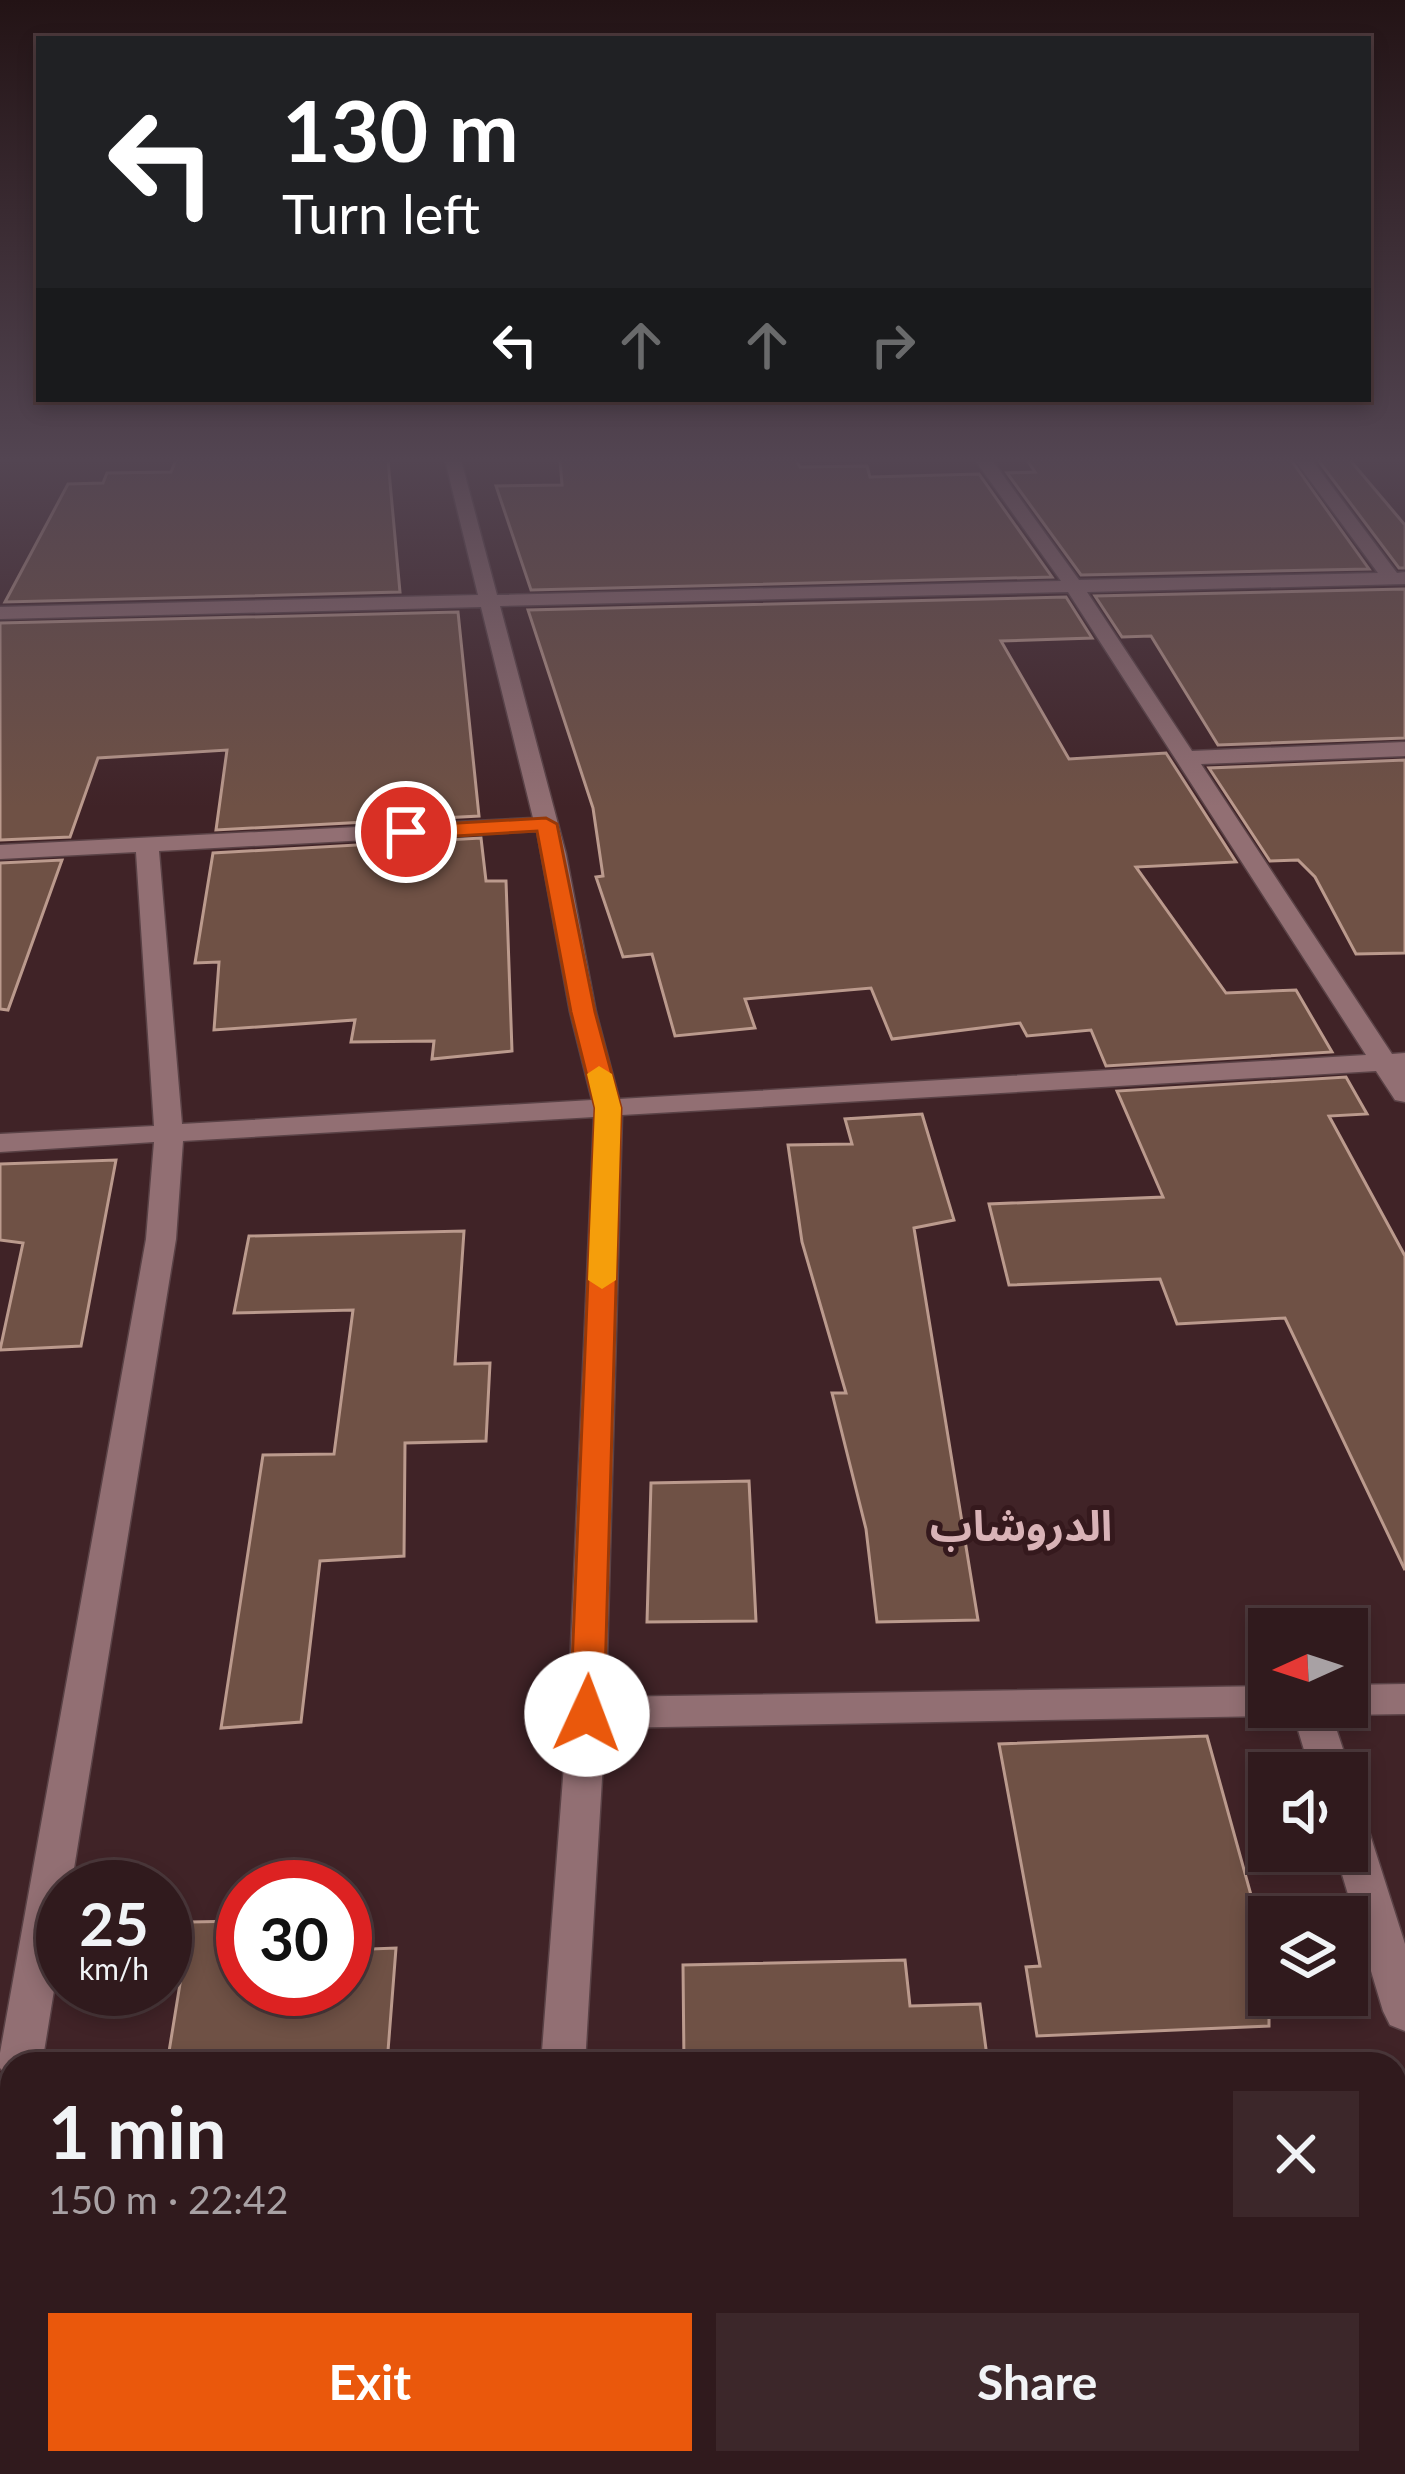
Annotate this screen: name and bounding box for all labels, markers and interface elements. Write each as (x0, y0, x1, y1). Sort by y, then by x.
text: 130 m (282, 79, 519, 180)
icon: left (84, 84, 240, 240)
text: Turn left (282, 181, 480, 246)
icon: left (482, 312, 548, 378)
icon: ahead (608, 312, 674, 378)
icon: ahead (734, 312, 800, 378)
icon: right (860, 312, 926, 378)
pin (355, 781, 457, 883)
icon: arrive (373, 799, 439, 865)
district label: الدروشاب (930, 1500, 1112, 1552)
north arrow (1248, 1608, 1368, 1728)
map controls (1248, 1608, 1368, 2016)
position arrow (524, 1651, 650, 1777)
button: sound (1248, 1752, 1368, 1872)
speed limit sign: 30 (216, 1860, 372, 2016)
text: 25 (79, 1887, 149, 1959)
button: layers (1248, 1896, 1368, 2016)
text: km/h (79, 1950, 149, 1986)
text: 1 min (48, 2088, 226, 2174)
button: close (1233, 2091, 1359, 2217)
text: 150 m · 22:42 (48, 2176, 288, 2222)
button: Exit (48, 2313, 692, 2451)
button: Share (716, 2313, 1359, 2451)

